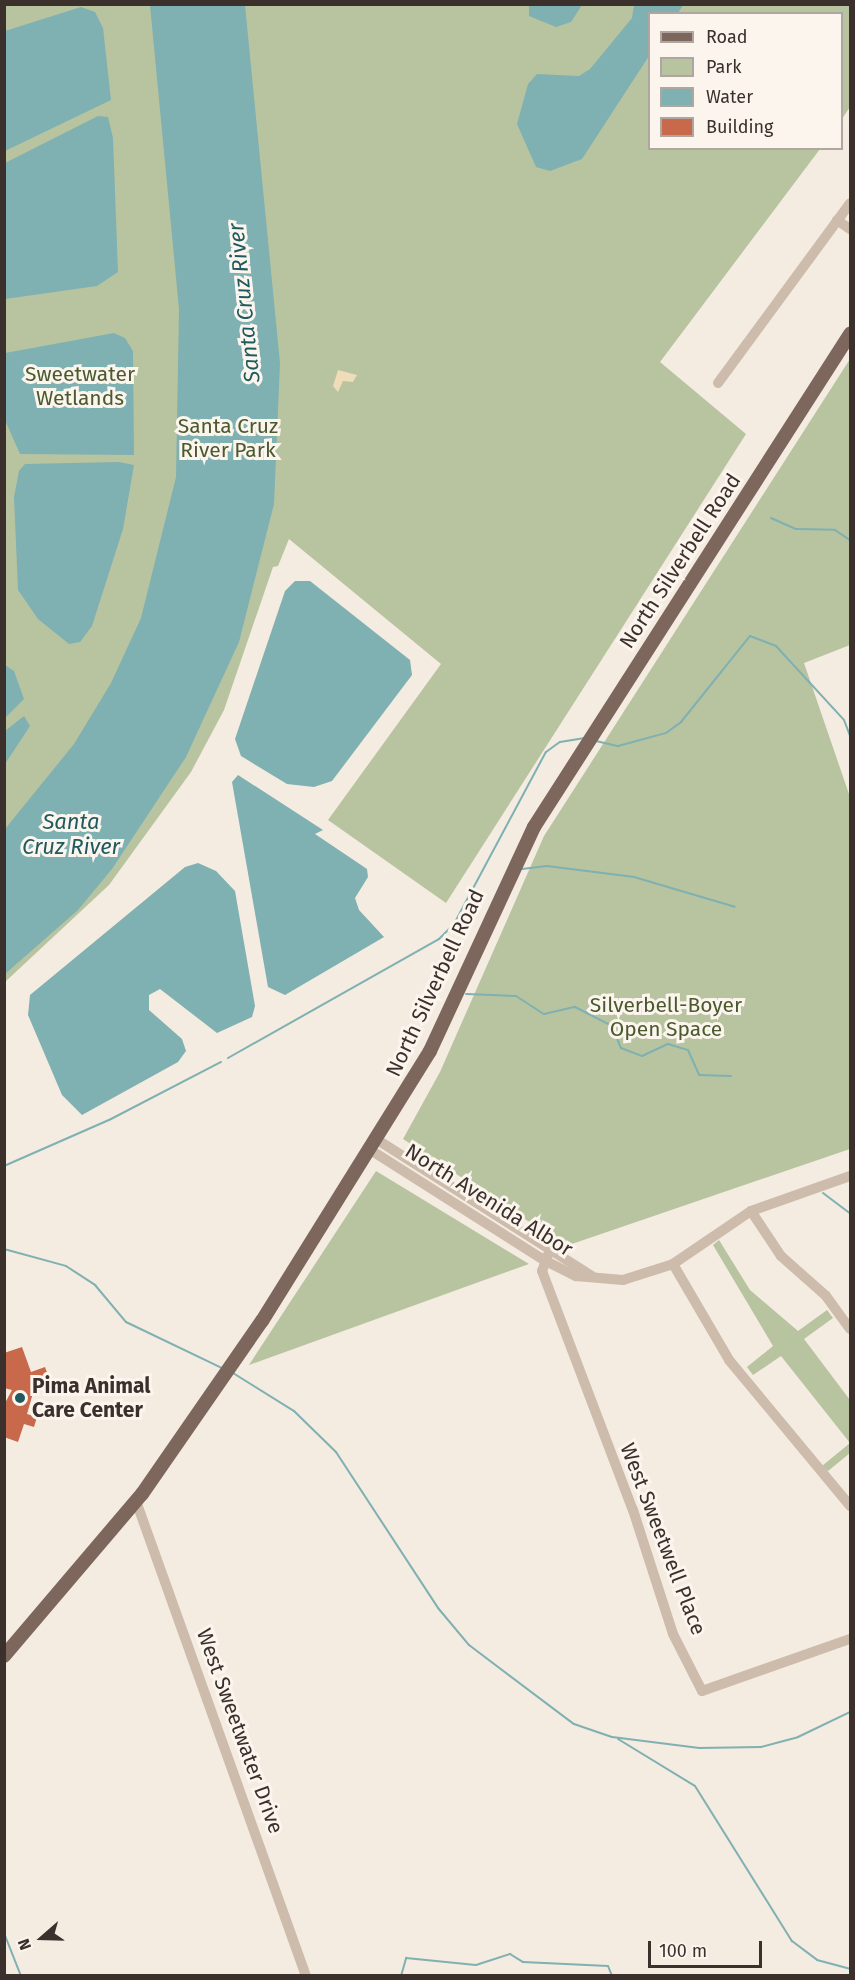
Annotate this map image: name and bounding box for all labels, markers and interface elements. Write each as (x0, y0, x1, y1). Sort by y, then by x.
legend (648, 12, 843, 150)
text: Road (706, 26, 748, 48)
text: Park (706, 56, 741, 78)
text: Water (706, 86, 753, 108)
text: Building (706, 116, 773, 138)
water label: Santa Cruz River (222, 222, 266, 384)
park label: Sweetwater Wetlands (25, 361, 135, 411)
park label: Santa Cruz River Park (178, 413, 278, 463)
street label: North Silverbell Road (614, 469, 746, 653)
water label: Santa Cruz River (22, 808, 120, 860)
street label: North Silverbell Road (381, 885, 489, 1081)
park label: Silverbell-Boyer Open Space (590, 992, 742, 1042)
street label: North Avenida Albor (401, 1138, 577, 1262)
place label: Pima Animal Care Center (32, 1373, 150, 1423)
marker: Pima Animal Care Center (13, 1391, 27, 1405)
street label: West Sweetwell Place (615, 1440, 711, 1638)
street label: West Sweetwater Drive (191, 1625, 289, 1837)
north arrow (12, 1908, 72, 1968)
scale bar (651, 1929, 765, 1967)
text: N (14, 1936, 35, 1953)
text: 100 m (659, 1940, 707, 1962)

